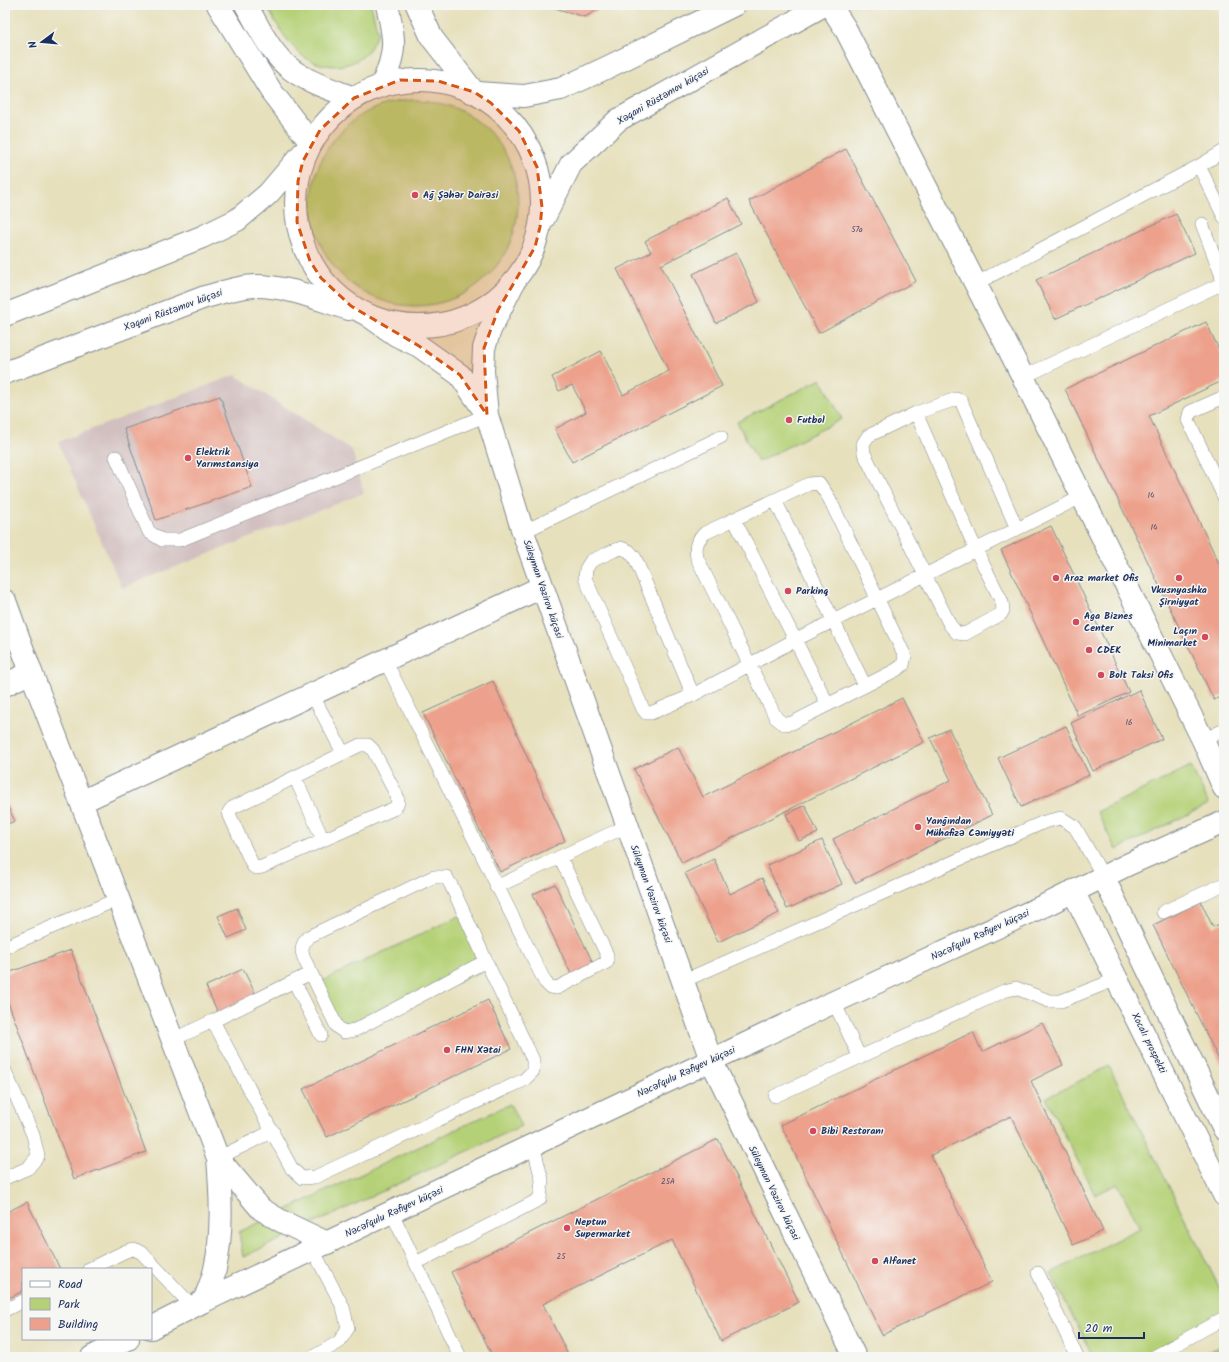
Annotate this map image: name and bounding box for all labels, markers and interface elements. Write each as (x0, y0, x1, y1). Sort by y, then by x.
north arrow (22, 22, 62, 62)
text: N (24, 39, 43, 50)
street label: Xəqani Rüstəmov küçəsi (614, 63, 713, 129)
place label: Ağ Şəhər Dairəsi (423, 187, 499, 203)
marker: Ağ Şəhər Dairəsi (410, 190, 420, 200)
house number: 57a (851, 223, 863, 236)
street label: Xəqani Rüstəmov küçəsi (121, 284, 225, 335)
place label: Futbol (797, 412, 825, 428)
marker: Futbol (784, 415, 794, 425)
place label: Elektrik Yarımstansiya (196, 444, 259, 472)
marker: Elektrik Yarımstansiya (183, 453, 193, 463)
house number: 14 (1148, 489, 1155, 502)
house number: 14 (1151, 521, 1158, 534)
street label: Süleyman Vəzirov küçəsi (519, 537, 568, 641)
place label: Araz market Ofis (1064, 570, 1139, 586)
marker: Araz market Ofis (1051, 573, 1061, 583)
marker: Vkusnyashka Şirniyyat (1174, 573, 1184, 583)
place label: Vkusnyashka Şirniyyat (1151, 582, 1207, 610)
place label: Parkinq (796, 583, 828, 599)
marker: Parkinq (783, 586, 793, 596)
place label: Aga Biznes Center (1084, 608, 1133, 636)
marker: Aga Biznes Center (1071, 617, 1081, 627)
place label: Laçın Minimarket (1147, 623, 1197, 651)
marker: Laçın Minimarket (1200, 632, 1210, 642)
place label: CDEK (1097, 642, 1121, 658)
marker: CDEK (1084, 645, 1094, 655)
place label: Bolt Taksi Ofis (1109, 667, 1174, 683)
marker: Bolt Taksi Ofis (1096, 670, 1106, 680)
house number: 16 (1126, 716, 1132, 729)
place label: Yanğından Mühafizə Cəmiyyəti (926, 813, 1014, 841)
marker: Yanğından Mühafizə Cəmiyyəti (913, 822, 923, 832)
street label: Süleyman Vəzirov küçəsi (626, 843, 676, 946)
street label: Nəcəfqulu Rəfiyev küçəsi (928, 905, 1033, 965)
street label: Xocalı prospekti (1127, 1010, 1171, 1077)
place label: FHN Xətai (455, 1042, 501, 1058)
street label: Nəcəfqulu Rəfiyev küçəsi (634, 1042, 739, 1102)
marker: FHN Xətai (442, 1045, 452, 1055)
place label: ‌Bibi Restoranı (821, 1123, 884, 1139)
marker: ‌Bibi Restoranı (808, 1126, 818, 1136)
street label: Süleyman Vəzirov küçəsi (744, 1143, 804, 1244)
house number: 25A (661, 1175, 675, 1188)
street label: Nəcəfqulu Rəfiyev küçəsi (342, 1182, 447, 1242)
place label: Neptun Supermarket (575, 1214, 631, 1242)
marker: Neptun Supermarket (562, 1223, 572, 1233)
house number: 25 (557, 1250, 566, 1263)
place label: Alfanet (883, 1253, 917, 1269)
marker: Alfanet (870, 1256, 880, 1266)
legend (22, 1268, 152, 1340)
text: Road (58, 1275, 83, 1294)
text: Park (58, 1295, 80, 1314)
scale bar (1079, 1314, 1144, 1340)
text: Building (58, 1315, 98, 1334)
text: 20 m (1085, 1319, 1113, 1338)

